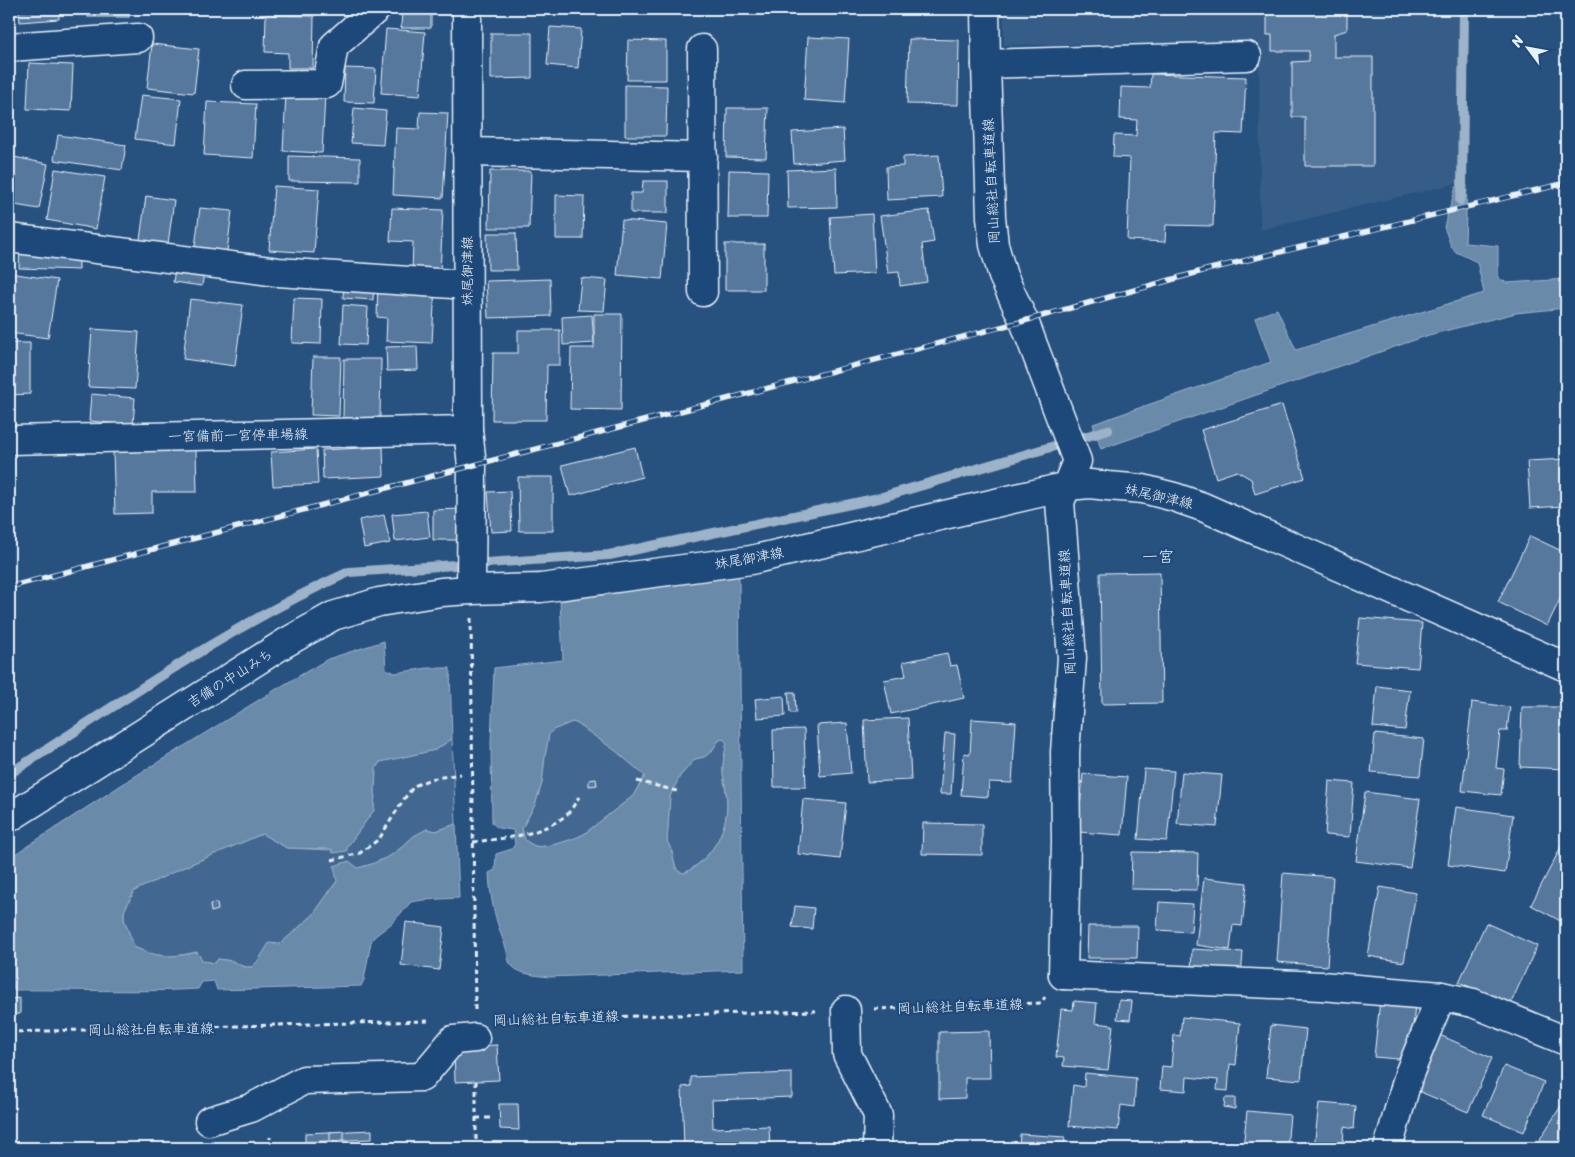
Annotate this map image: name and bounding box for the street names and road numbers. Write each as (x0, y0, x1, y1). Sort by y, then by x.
street label: 岡山総社自転車道線 (976, 117, 1007, 245)
street label: 妹尾御津線 (455, 236, 480, 306)
street label: 一宮備前一宮停車場線 (168, 422, 308, 449)
street label: 妹尾御津線 (1122, 476, 1196, 517)
street label: 妹尾御津線 (712, 540, 786, 577)
street label: 岡山総社自転車道線 (1052, 548, 1083, 676)
street label: 吉備の中山みち (182, 642, 278, 715)
street label: 岡山総社自転車道線 (897, 992, 1023, 1021)
street label: 岡山総社自転車道線 (493, 1004, 619, 1033)
street label: 岡山総社自転車道線 (88, 1016, 214, 1043)

